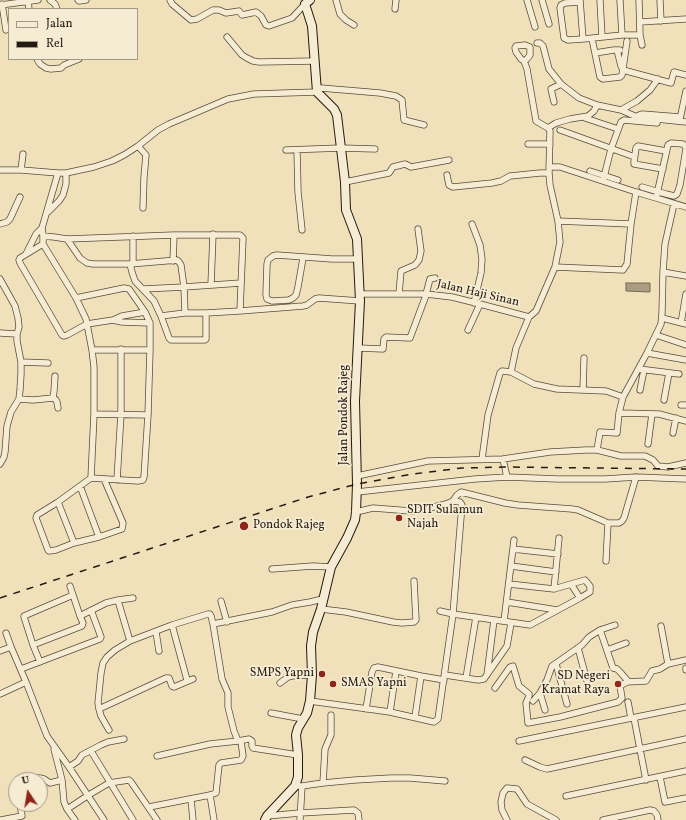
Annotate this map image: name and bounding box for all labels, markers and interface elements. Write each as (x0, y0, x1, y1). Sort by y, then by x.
legend (8, 8, 138, 60)
text: Jalan (46, 16, 73, 32)
text: Rel (46, 36, 63, 52)
street label: Jalan Haji Sinan (435, 278, 521, 310)
street label: Jalan Pondok Rajeg (338, 365, 352, 465)
place label: SDIT Sulamun Najah (407, 504, 483, 532)
marker: SDIT Sulamun Najah (394, 513, 404, 523)
place label: Pondok Rajeg (253, 519, 325, 533)
marker: Pondok Rajeg (238, 520, 250, 532)
place label: SMPS Yapni (250, 667, 314, 681)
marker: SMPS Yapni (317, 669, 327, 679)
place label: SD Negeri Kramat Raya (542, 670, 610, 698)
place label: SMAS Yapni (341, 677, 407, 691)
marker: SMAS Yapni (328, 679, 338, 689)
marker: SD Negeri Kramat Raya (613, 679, 623, 689)
north arrow (8, 772, 48, 812)
text: U (20, 773, 31, 789)

